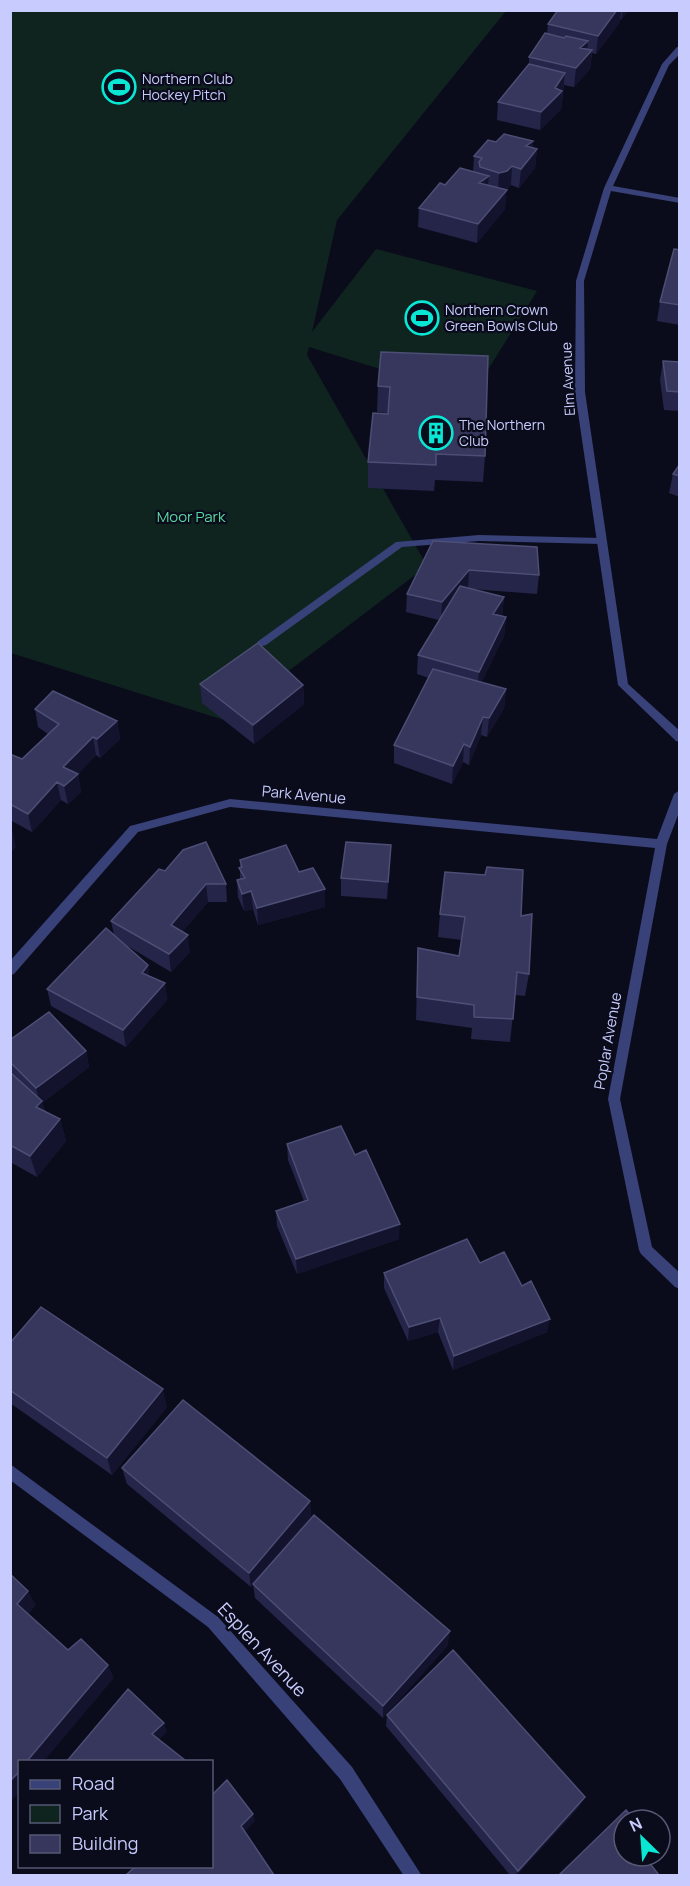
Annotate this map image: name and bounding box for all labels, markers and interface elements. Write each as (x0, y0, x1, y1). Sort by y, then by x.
sports icon: Northern Club Hockey Pitch (101, 69, 137, 105)
place label: Northern Club Hockey Pitch (142, 69, 233, 104)
sports icon: Northern Crown Green Bowls Club (404, 300, 440, 336)
place label: Northern Crown Green Bowls Club (445, 300, 558, 335)
street label: Elm Avenue (556, 342, 579, 416)
building icon: The Northern Club (418, 415, 454, 451)
place label: The Northern Club (459, 415, 545, 450)
park label: Moor Park (157, 506, 226, 527)
street label: Park Avenue (261, 780, 347, 809)
street label: Poplar Avenue (589, 990, 626, 1091)
street label: Esplen Avenue (213, 1597, 313, 1702)
legend (18, 1760, 213, 1868)
text: Road (72, 1771, 115, 1795)
text: Park (72, 1801, 109, 1825)
north arrow (612, 1808, 672, 1868)
text: N (626, 1812, 646, 1837)
text: Building (72, 1831, 138, 1855)

